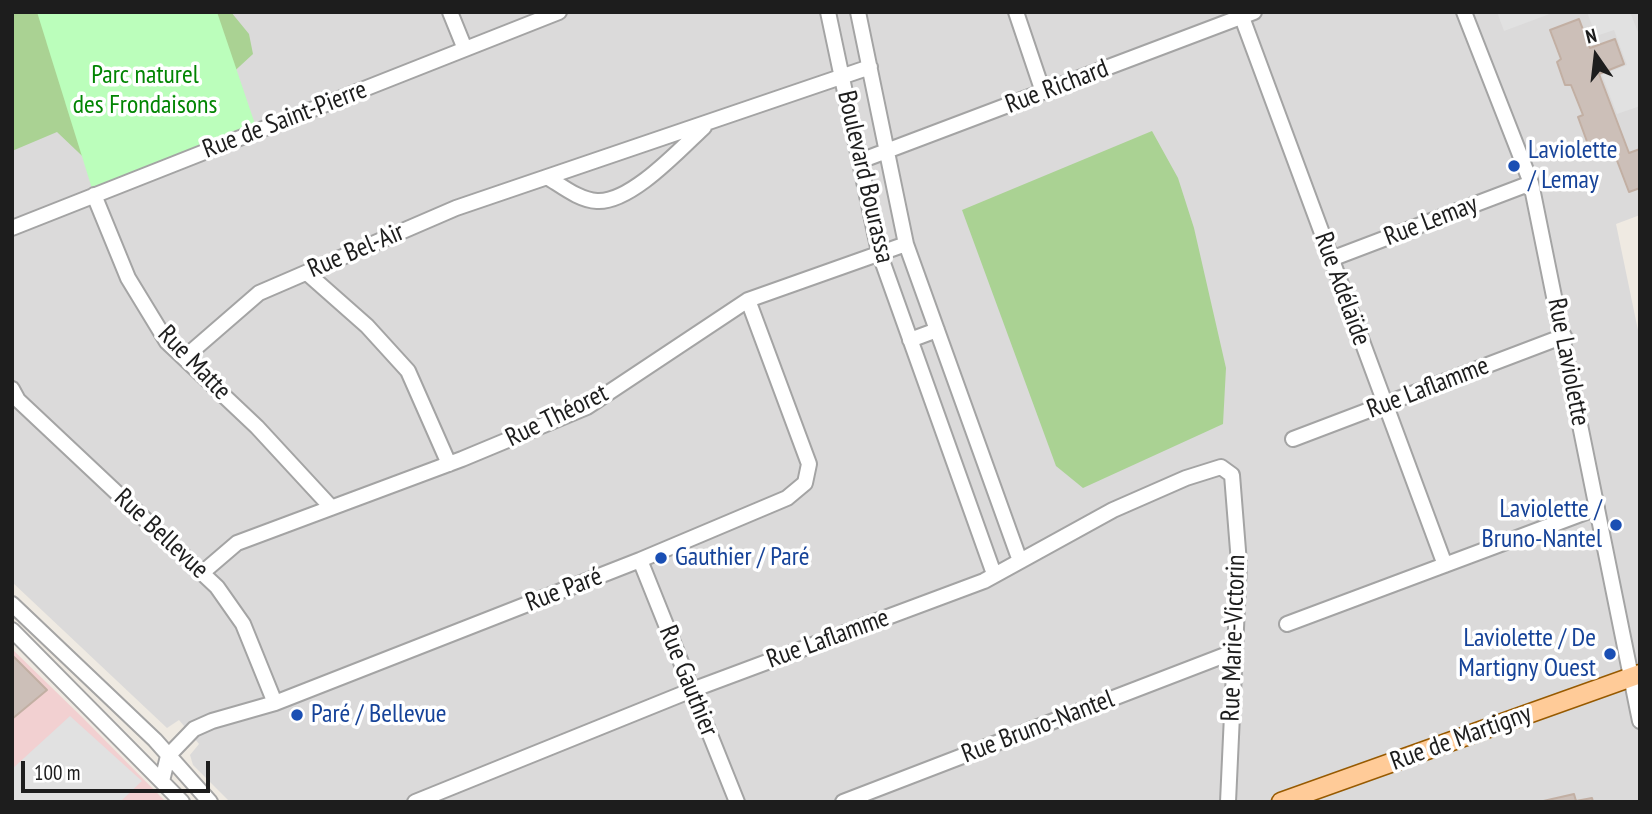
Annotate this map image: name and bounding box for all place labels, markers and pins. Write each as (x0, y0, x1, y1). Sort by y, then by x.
place label: Laviolette / Lemay (1528, 135, 1617, 196)
marker: Laviolette / Lemay (1506, 158, 1522, 174)
place label: Laviolette / Bruno-Nantel (1482, 494, 1602, 556)
marker: Laviolette / Bruno-Nantel (1608, 517, 1624, 533)
place label: Gauthier / Paré (675, 542, 810, 574)
marker: Gauthier / Paré (653, 550, 669, 566)
place label: Laviolette / De Martigny Ouest (1458, 623, 1596, 684)
marker: Laviolette / De Martigny Ouest (1602, 646, 1618, 662)
place label: Paré / Bellevue (311, 699, 446, 731)
marker: Paré / Bellevue (289, 707, 305, 723)

